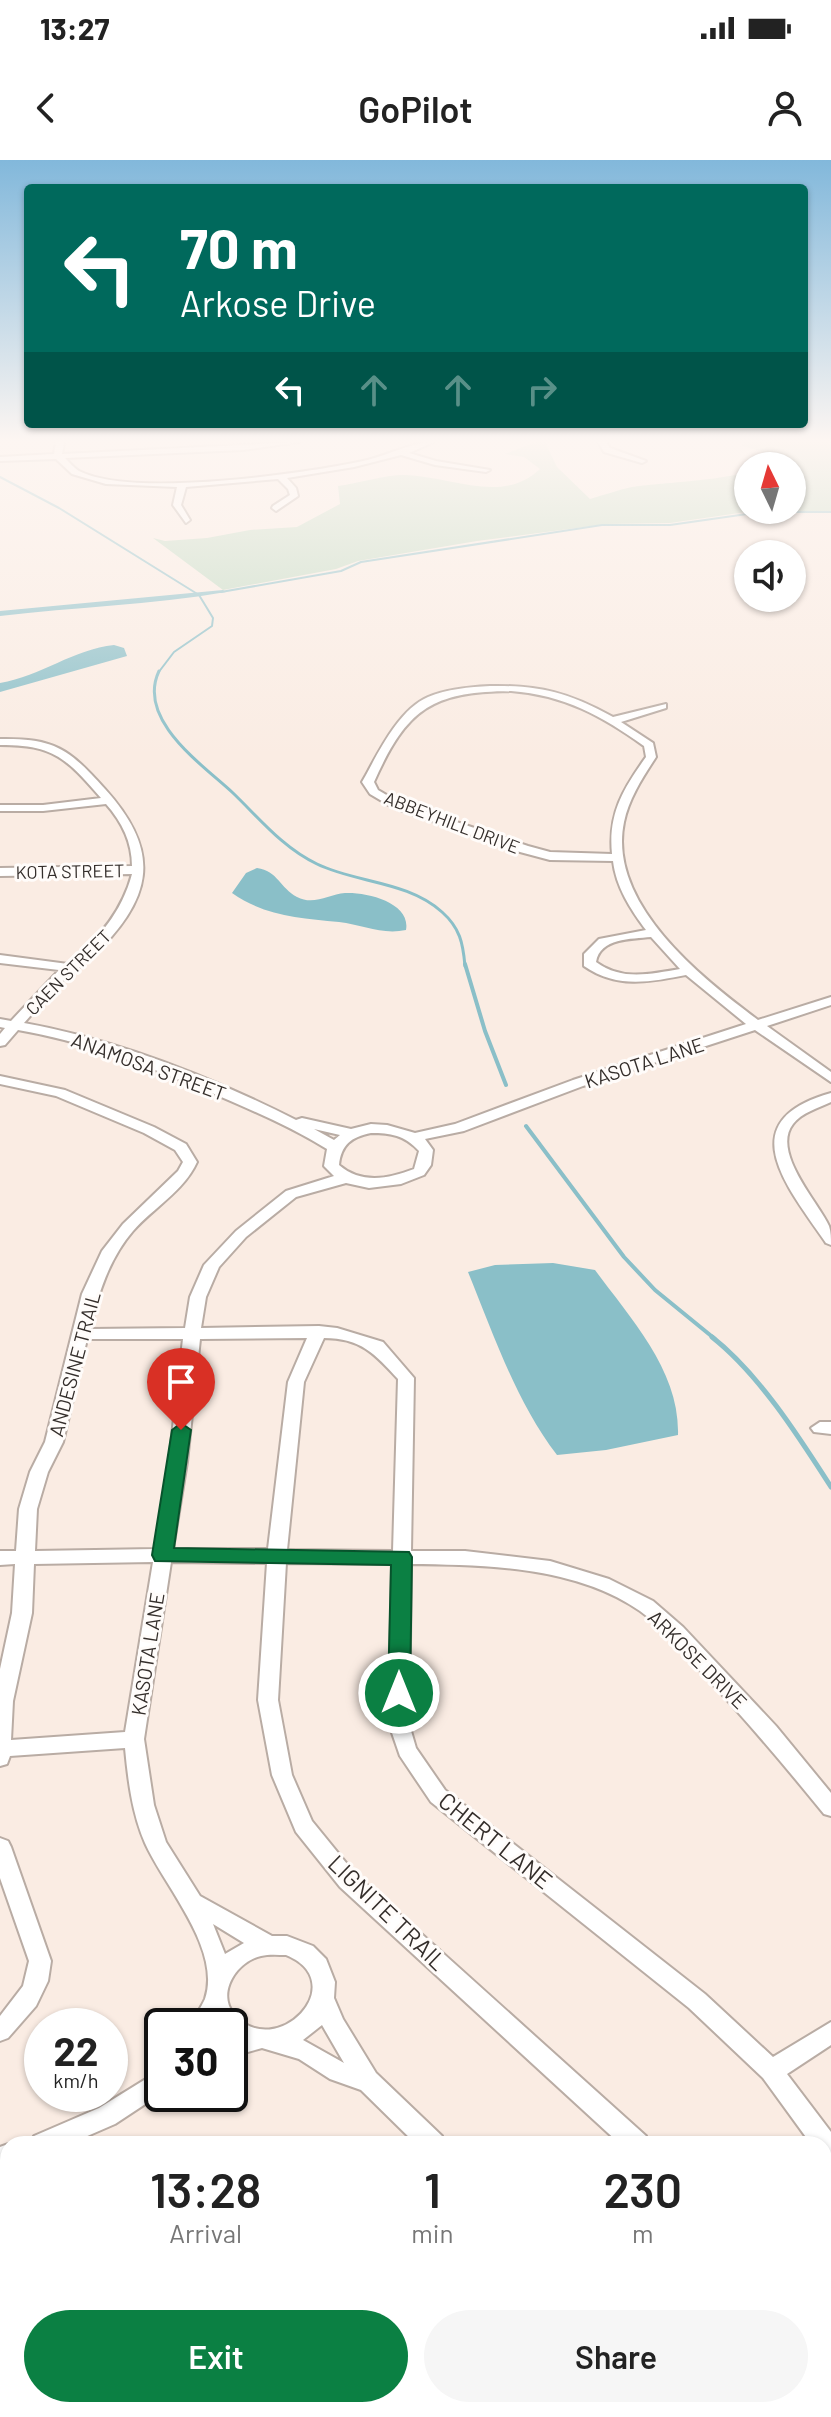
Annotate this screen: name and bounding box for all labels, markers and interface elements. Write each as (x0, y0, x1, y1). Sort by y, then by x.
text: 13:27 (40, 10, 109, 46)
icon: back (24, 86, 68, 130)
icon: person (763, 86, 807, 130)
text: GoPilot (358, 87, 473, 130)
text: 70 m (180, 213, 298, 280)
icon: left (48, 216, 152, 320)
text: Arkose Drive (180, 281, 376, 324)
icon: left (268, 368, 312, 412)
icon: ahead (352, 368, 396, 412)
icon: ahead (436, 368, 480, 412)
icon: right (520, 368, 564, 412)
north arrow (734, 452, 806, 524)
map controls (734, 452, 806, 612)
button: sound (734, 540, 806, 612)
street label: ABBEYHILL DRIVE (381, 786, 523, 858)
street label: KOTA STREET (15, 859, 125, 883)
street label: CAEN STREET (21, 925, 115, 1019)
street label: ANAMOSA STREET (68, 1027, 230, 1105)
street label: KASOTA LANE (581, 1031, 707, 1093)
street label: ANDESINE TRAIL (43, 1289, 105, 1439)
pin (147, 1348, 215, 1430)
icon: arrive (159, 1360, 203, 1404)
street label: KASOTA LANE (125, 1591, 169, 1717)
street label: ARKOSE DRIVE (644, 1605, 752, 1713)
position arrow (357, 1651, 441, 1735)
street label: CHERT LANE (433, 1785, 559, 1895)
street label: LIGNITE TRAIL (323, 1848, 453, 1976)
speed limit sign: 30 (144, 2008, 248, 2112)
text: 22 (54, 2026, 98, 2074)
text: km/h (53, 2068, 99, 2092)
text: 13:28 (150, 2160, 261, 2218)
text: 1 (424, 2160, 441, 2218)
text: 230 (603, 2160, 682, 2218)
text: Arrival (169, 2217, 242, 2248)
text: min (411, 2217, 453, 2248)
text: m (632, 2217, 653, 2248)
button: Exit (24, 2310, 408, 2402)
button: Share (424, 2310, 808, 2402)

